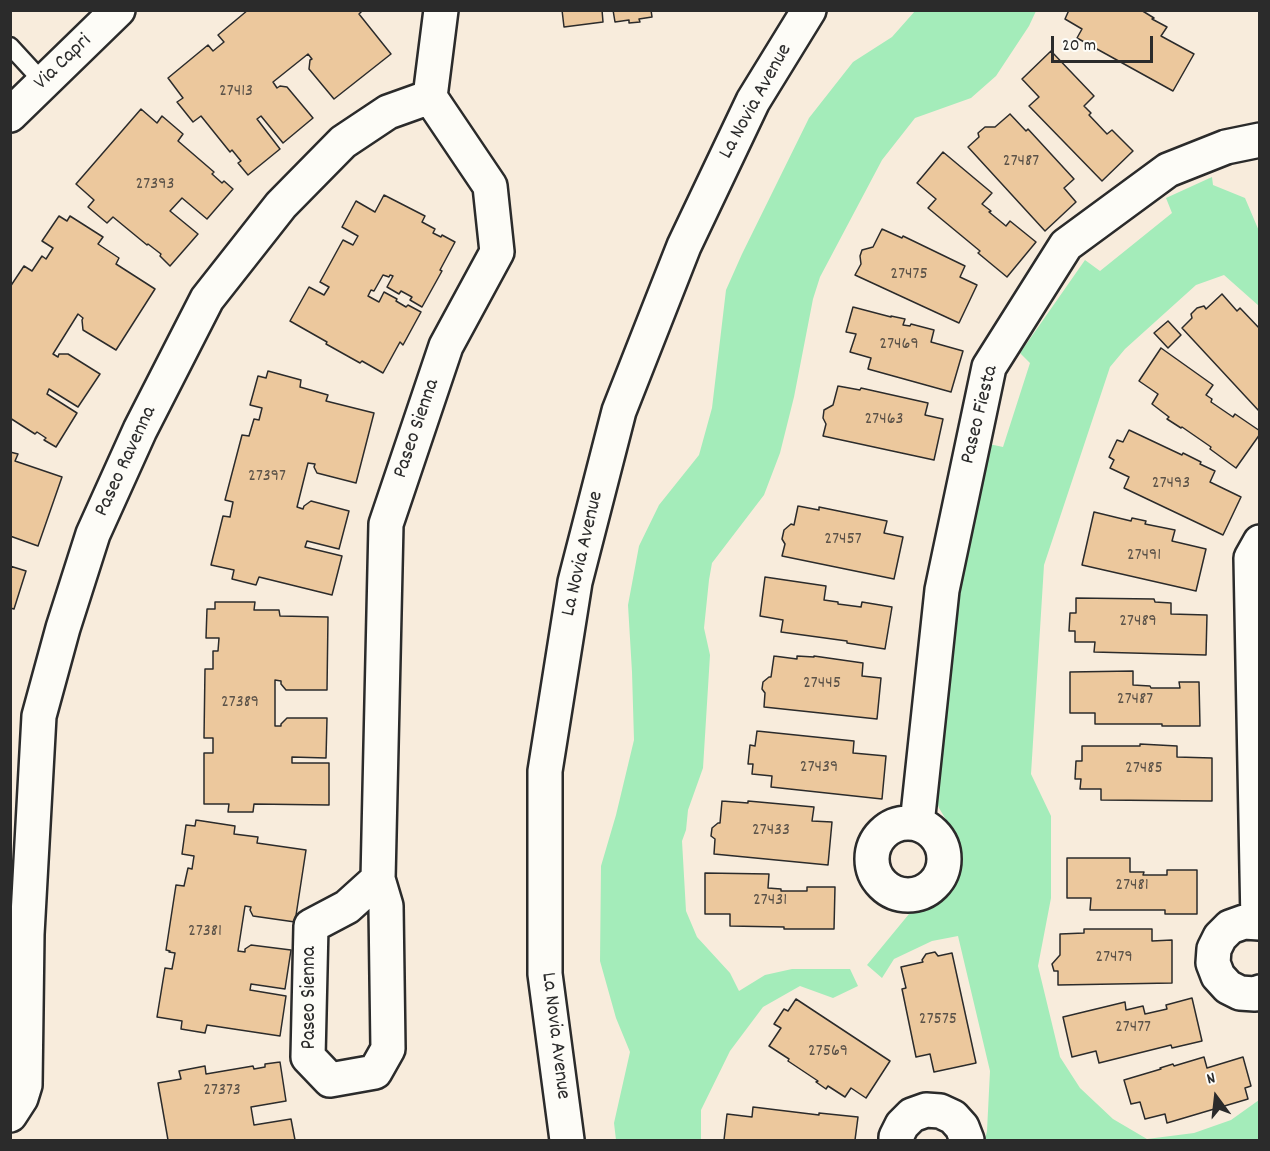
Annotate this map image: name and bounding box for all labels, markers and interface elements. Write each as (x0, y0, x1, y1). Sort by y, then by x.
scale bar (1054, 24, 1156, 62)
street label: Via Capri (30, 30, 98, 96)
text: 20 m (1062, 34, 1096, 59)
street label: La Novia Avenue (715, 40, 799, 164)
house number: 27413 (219, 82, 253, 104)
house number: 27487 (1003, 152, 1039, 174)
house number: 27393 (136, 175, 174, 197)
house number: 27475 (890, 265, 928, 287)
house number: 27469 (879, 335, 919, 357)
street label: Paseo Fiesta (957, 363, 1005, 467)
street label: Paseo Sienna (389, 376, 447, 482)
street label: Paseo Ravenna (90, 403, 164, 521)
house number: 27463 (864, 410, 904, 432)
house number: 27397 (248, 467, 286, 489)
house number: 27493 (1152, 474, 1190, 496)
street label: La Novia Avenue (557, 489, 611, 619)
house number: 27457 (824, 530, 862, 552)
house number: 27491 (1127, 546, 1161, 568)
house number: 27489 (1119, 612, 1157, 634)
house number: 27445 (803, 674, 841, 696)
house number: 27487 (1117, 690, 1153, 712)
house number: 27389 (221, 693, 259, 715)
house number: 27439 (800, 758, 838, 780)
house number: 27485 (1125, 759, 1163, 781)
house number: 27433 (752, 821, 790, 843)
house number: 27481 (1115, 876, 1149, 898)
house number: 27431 (753, 891, 787, 913)
house number: 27381 (188, 922, 222, 944)
street label: Paseo Sienna (298, 946, 324, 1050)
house number: 27479 (1095, 948, 1133, 970)
street label: La Novia Avenue (534, 971, 574, 1101)
house number: 27575 (919, 1010, 957, 1032)
house number: 27477 (1115, 1018, 1151, 1040)
house number: 27569 (808, 1042, 848, 1064)
north arrow (1186, 1067, 1246, 1127)
text: N (1204, 1067, 1218, 1091)
house number: 27373 (203, 1081, 241, 1103)

